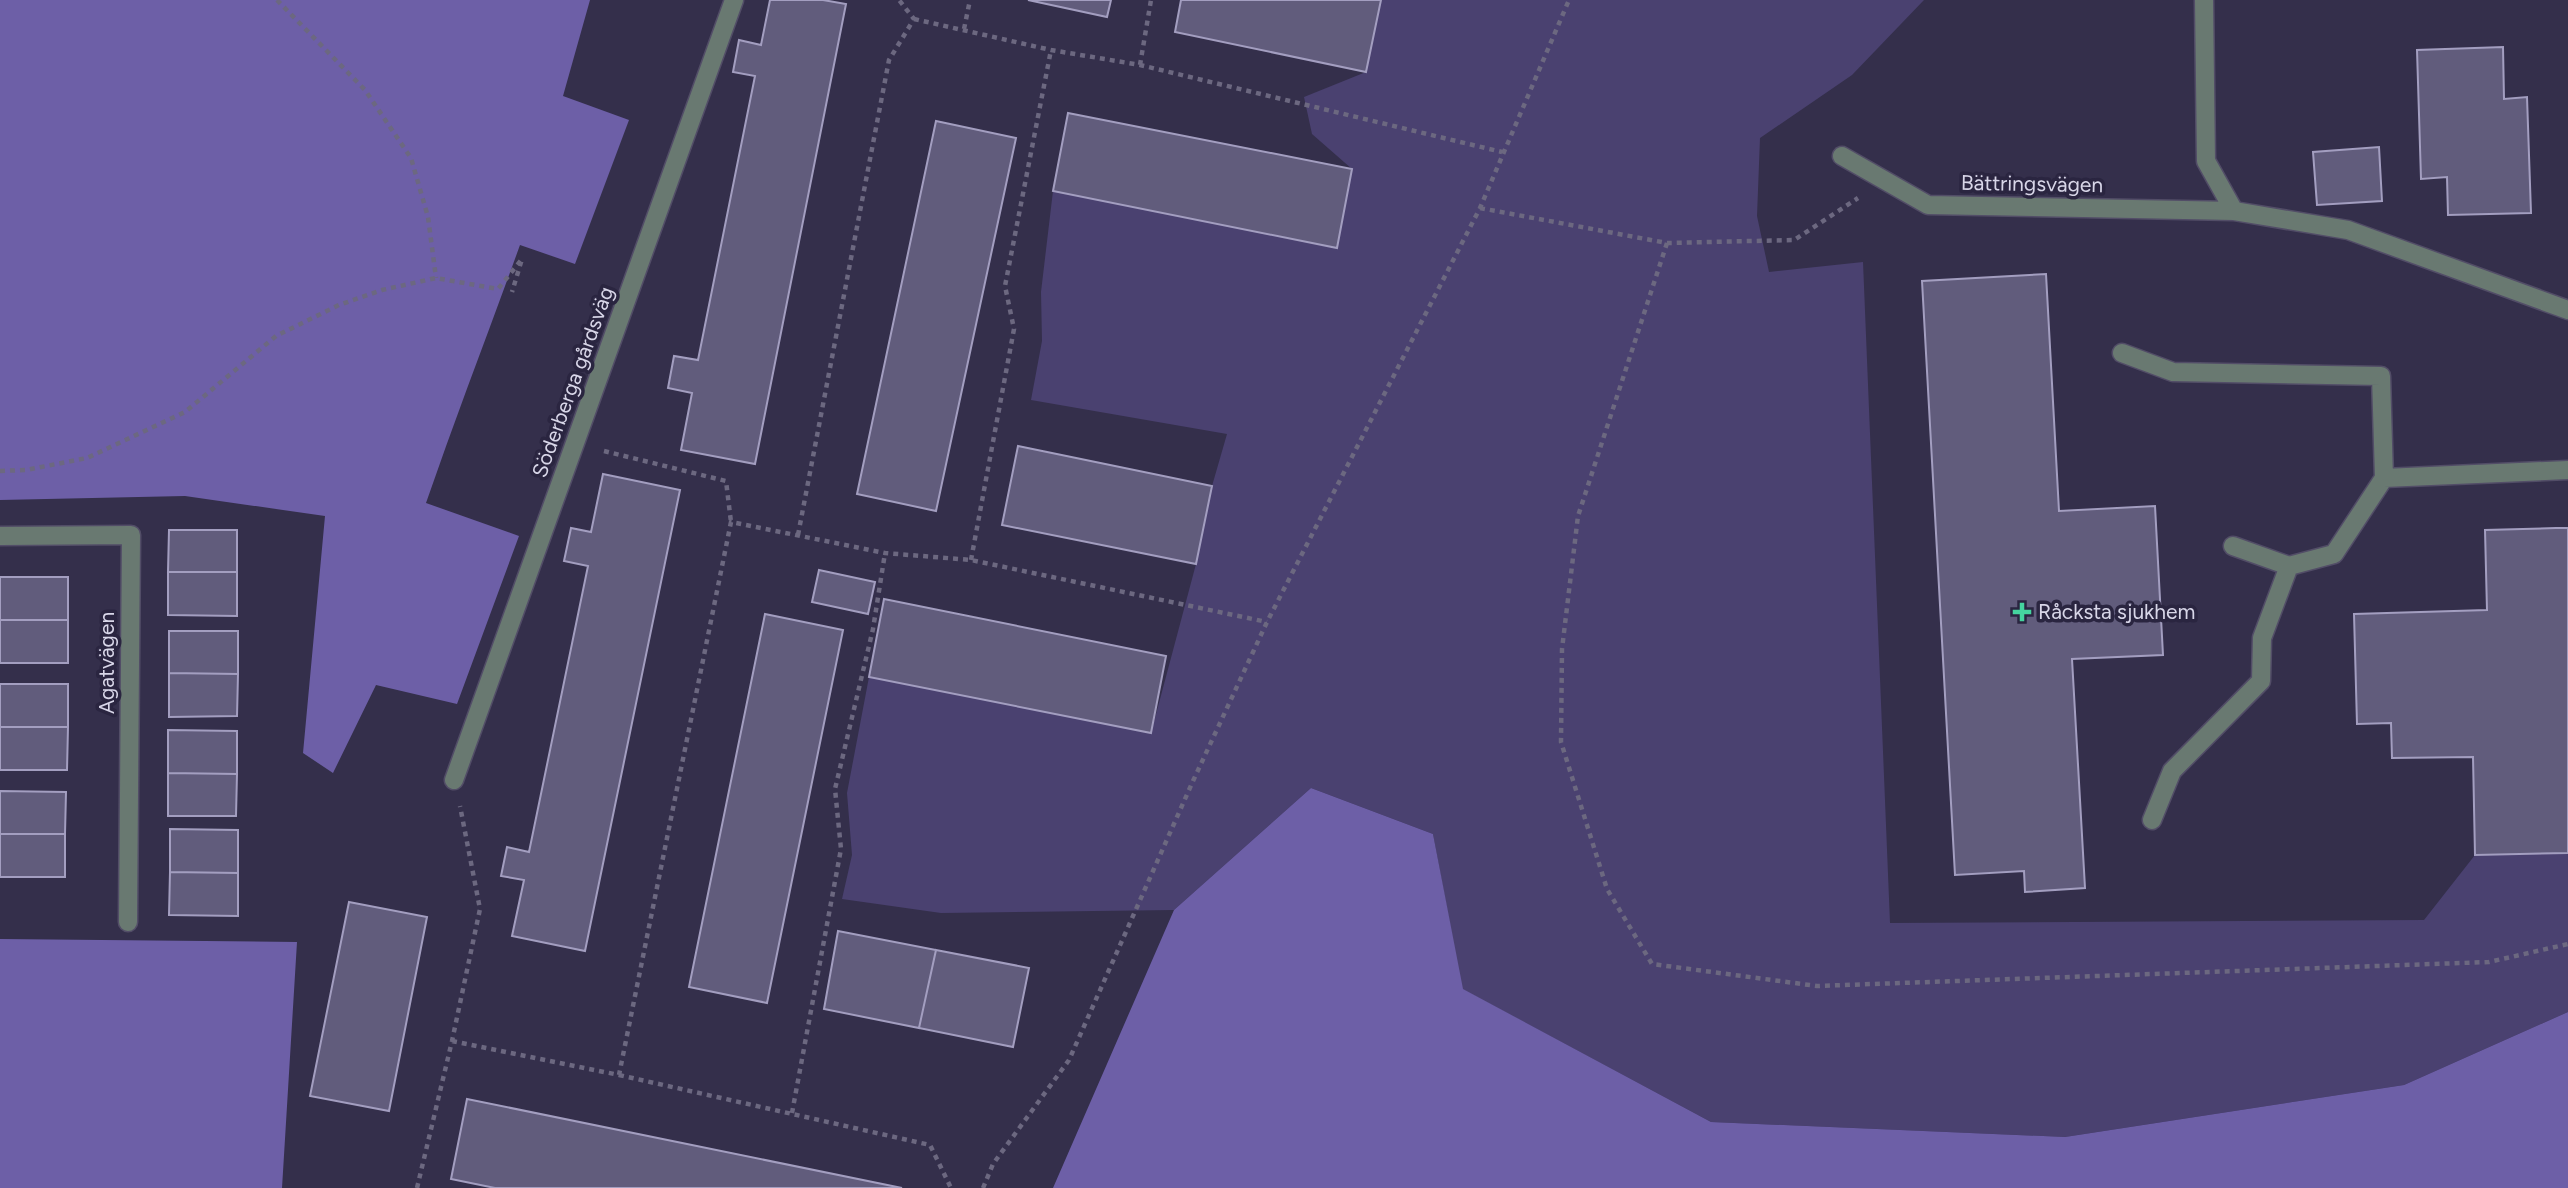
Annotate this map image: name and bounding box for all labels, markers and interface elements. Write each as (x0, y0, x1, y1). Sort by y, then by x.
street label: Bättringsvägen (1961, 170, 2103, 197)
street label: Söderberga gårdsväg (526, 283, 619, 481)
place label: Råcksta sjukhem (2038, 599, 2195, 624)
marker: Råcksta sjukhem (2012, 602, 2032, 622)
street label: Agatvägen (94, 612, 119, 714)

